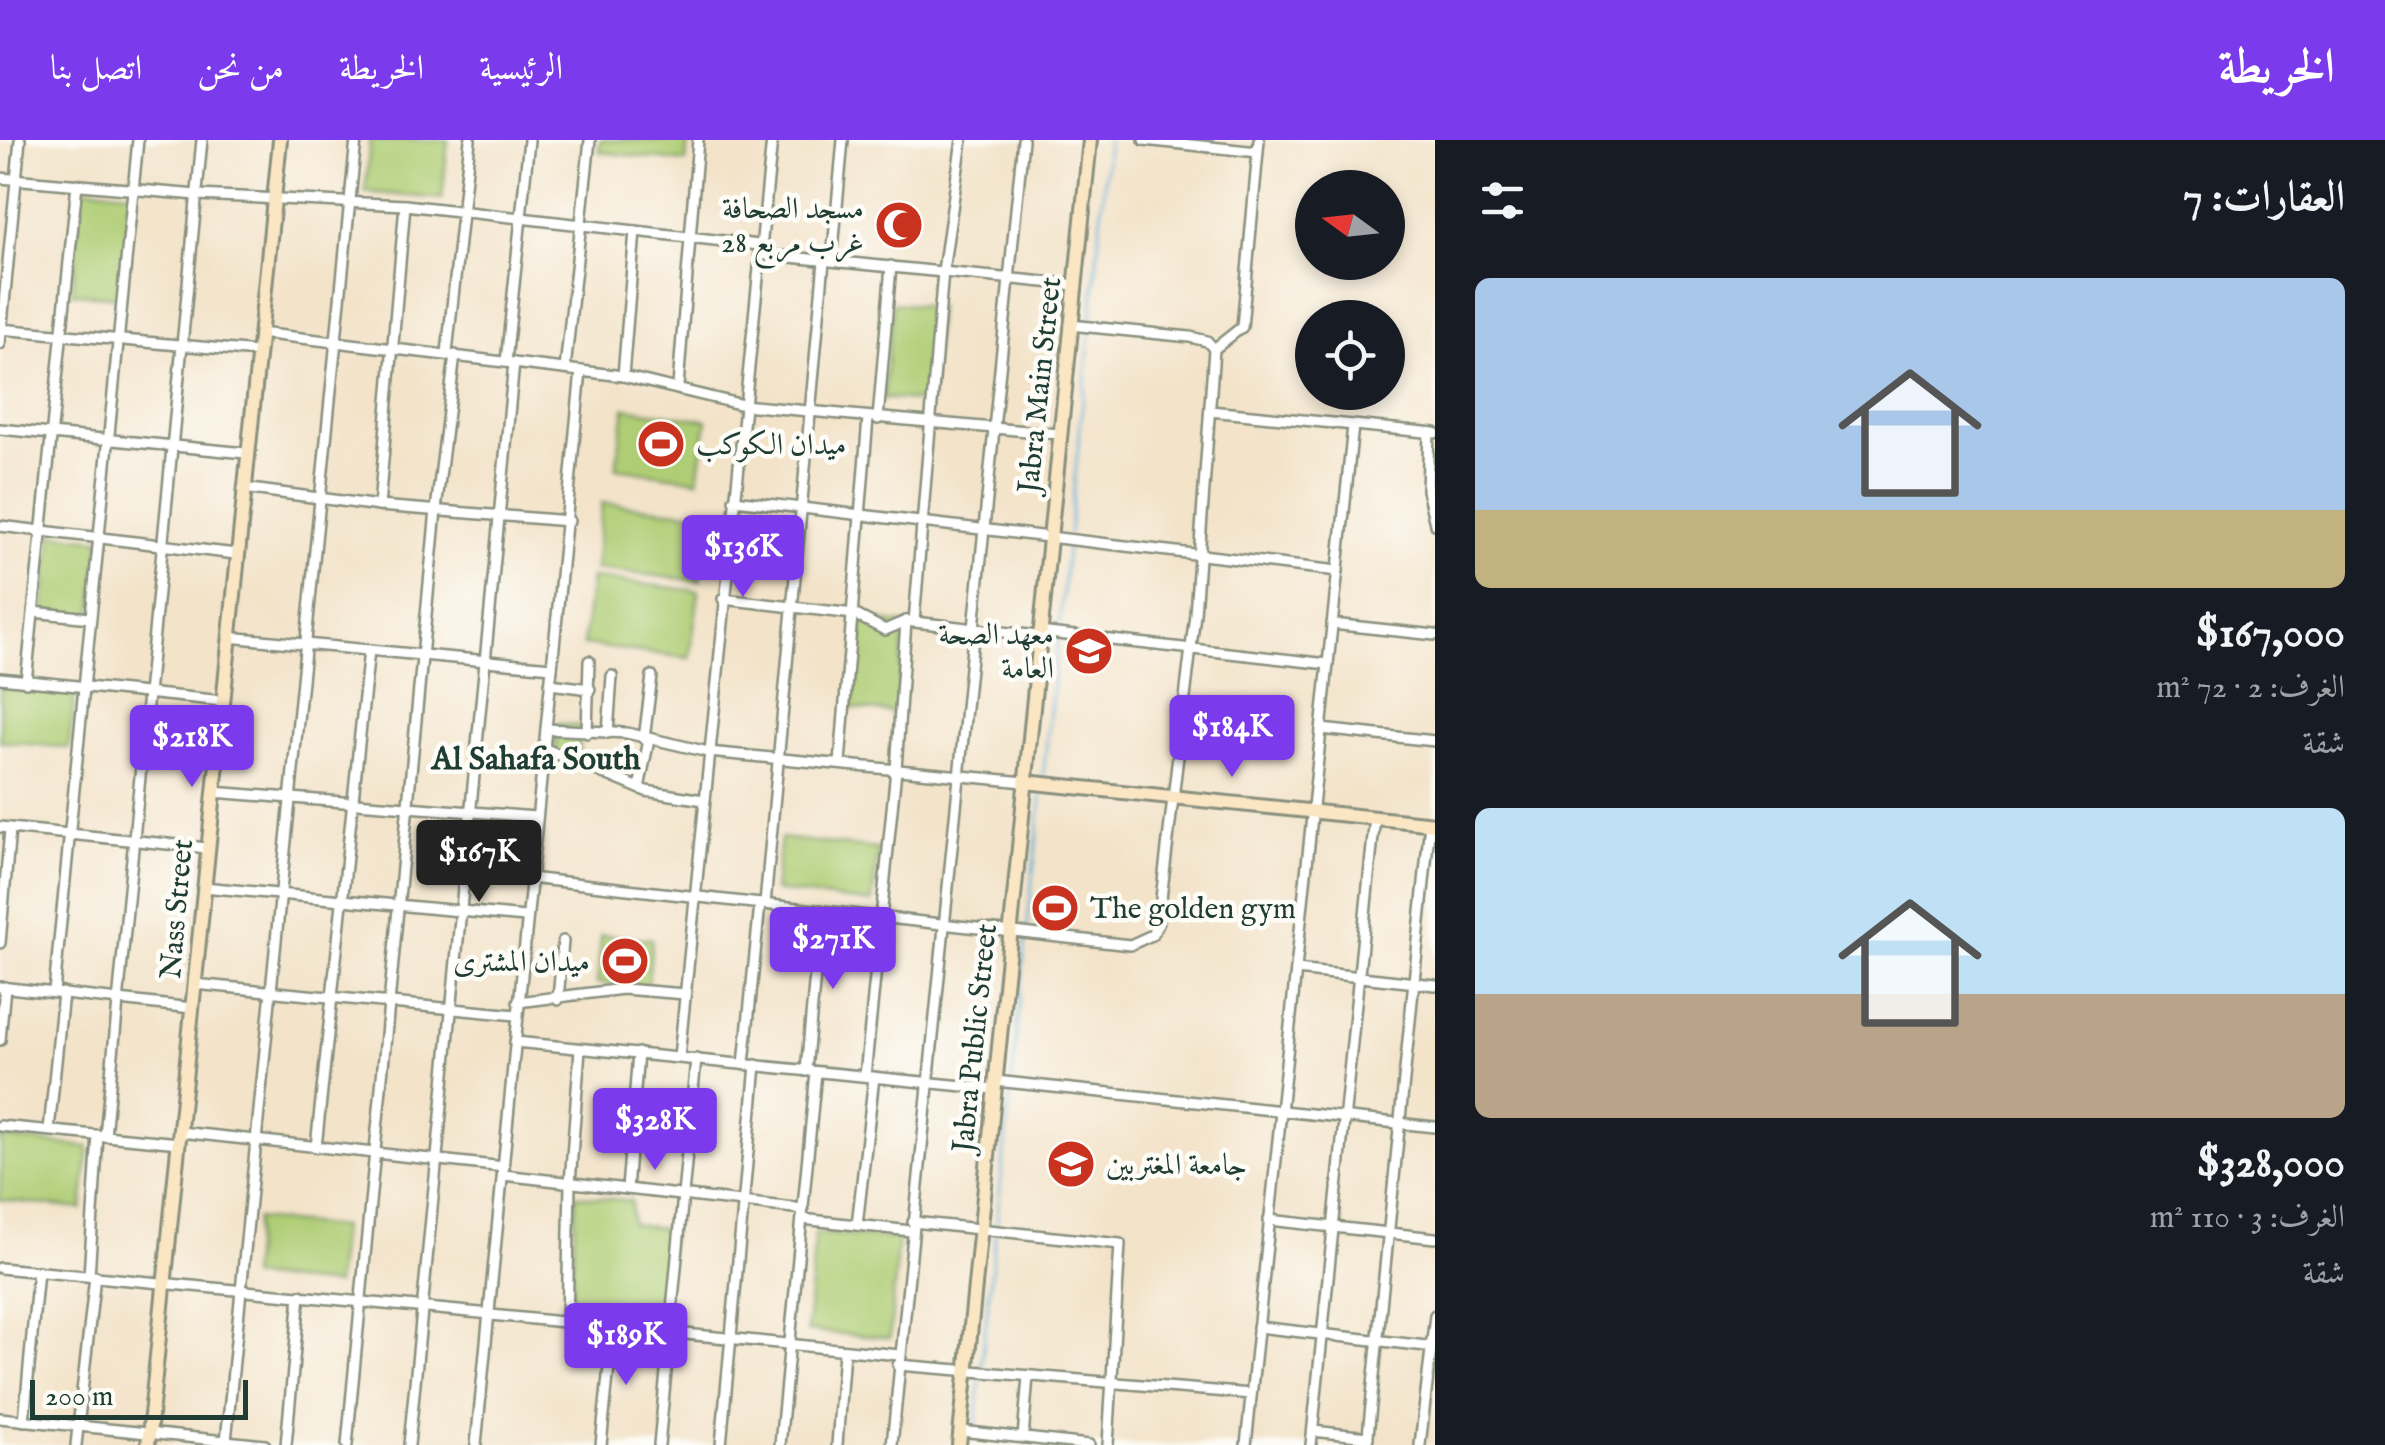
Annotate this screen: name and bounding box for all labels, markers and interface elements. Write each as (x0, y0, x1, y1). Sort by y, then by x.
text: الخريطة (2218, 39, 2335, 99)
text: اتصل بنا (50, 47, 142, 92)
text: من نحن (197, 47, 284, 92)
text: الخريطة (339, 47, 424, 92)
text: الرئيسية (479, 47, 563, 92)
north arrow (1295, 170, 1405, 280)
map controls (1295, 170, 1405, 410)
text: العقارات: 7 (2183, 172, 2345, 225)
icon: filters (1475, 173, 1530, 228)
place label: مسجد الصحافة غرب مربع 28 (721, 191, 864, 269)
mosque icon: مسجد الصحافة غرب مربع 28 (873, 199, 925, 251)
street label: Jabra Main Street (1010, 275, 1071, 498)
button: locate (1295, 300, 1405, 410)
icon: home (1820, 343, 2000, 523)
sports icon: ميدان الكوكب (635, 418, 687, 470)
place label: ميدان الكوكب (696, 427, 847, 465)
pin: $136K (673, 515, 813, 600)
text: $136K (704, 527, 782, 568)
text: $167,000 (2196, 608, 2345, 661)
place label: معهد الصحة العامة (938, 617, 1054, 689)
school or university icon: معهد الصحة العامة (1063, 625, 1115, 677)
text: الغرف: 2 · 72 m² (2156, 668, 2345, 709)
pin: $184K (1162, 695, 1302, 780)
pin: $218K (122, 705, 262, 790)
text: $184K (1191, 707, 1273, 748)
text: $218K (152, 717, 232, 758)
text: شقة (2303, 724, 2345, 765)
district label: Al Sahafa South (429, 740, 641, 781)
pin: $167K (409, 820, 549, 905)
text: $167K (438, 832, 520, 873)
street label: Nass Street (153, 838, 203, 981)
icon: home (1820, 873, 2000, 1053)
sports icon: The golden gym (1029, 882, 1081, 934)
place label: The golden gym (1090, 891, 1296, 929)
pin: $271K (763, 907, 903, 992)
text: $271K (792, 919, 874, 960)
street label: Jabra Public Street (945, 922, 1007, 1157)
sports icon: ميدان المشترى (599, 935, 651, 987)
place label: ميدان المشترى (453, 944, 590, 982)
pin: $328K (585, 1088, 725, 1173)
text: $328K (615, 1100, 695, 1141)
school or university icon: جامعة المغتربين (1045, 1138, 1097, 1190)
text: $328,000 (2197, 1138, 2345, 1191)
place label: جامعة المغتربين (1106, 1147, 1247, 1185)
text: الغرف: 3 · 110 m² (2150, 1198, 2345, 1239)
text: شقة (2303, 1254, 2345, 1295)
pin: $189K (556, 1303, 696, 1388)
text: $189K (586, 1315, 666, 1356)
scale bar (30, 1375, 248, 1420)
text: 200 m (45, 1380, 113, 1415)

